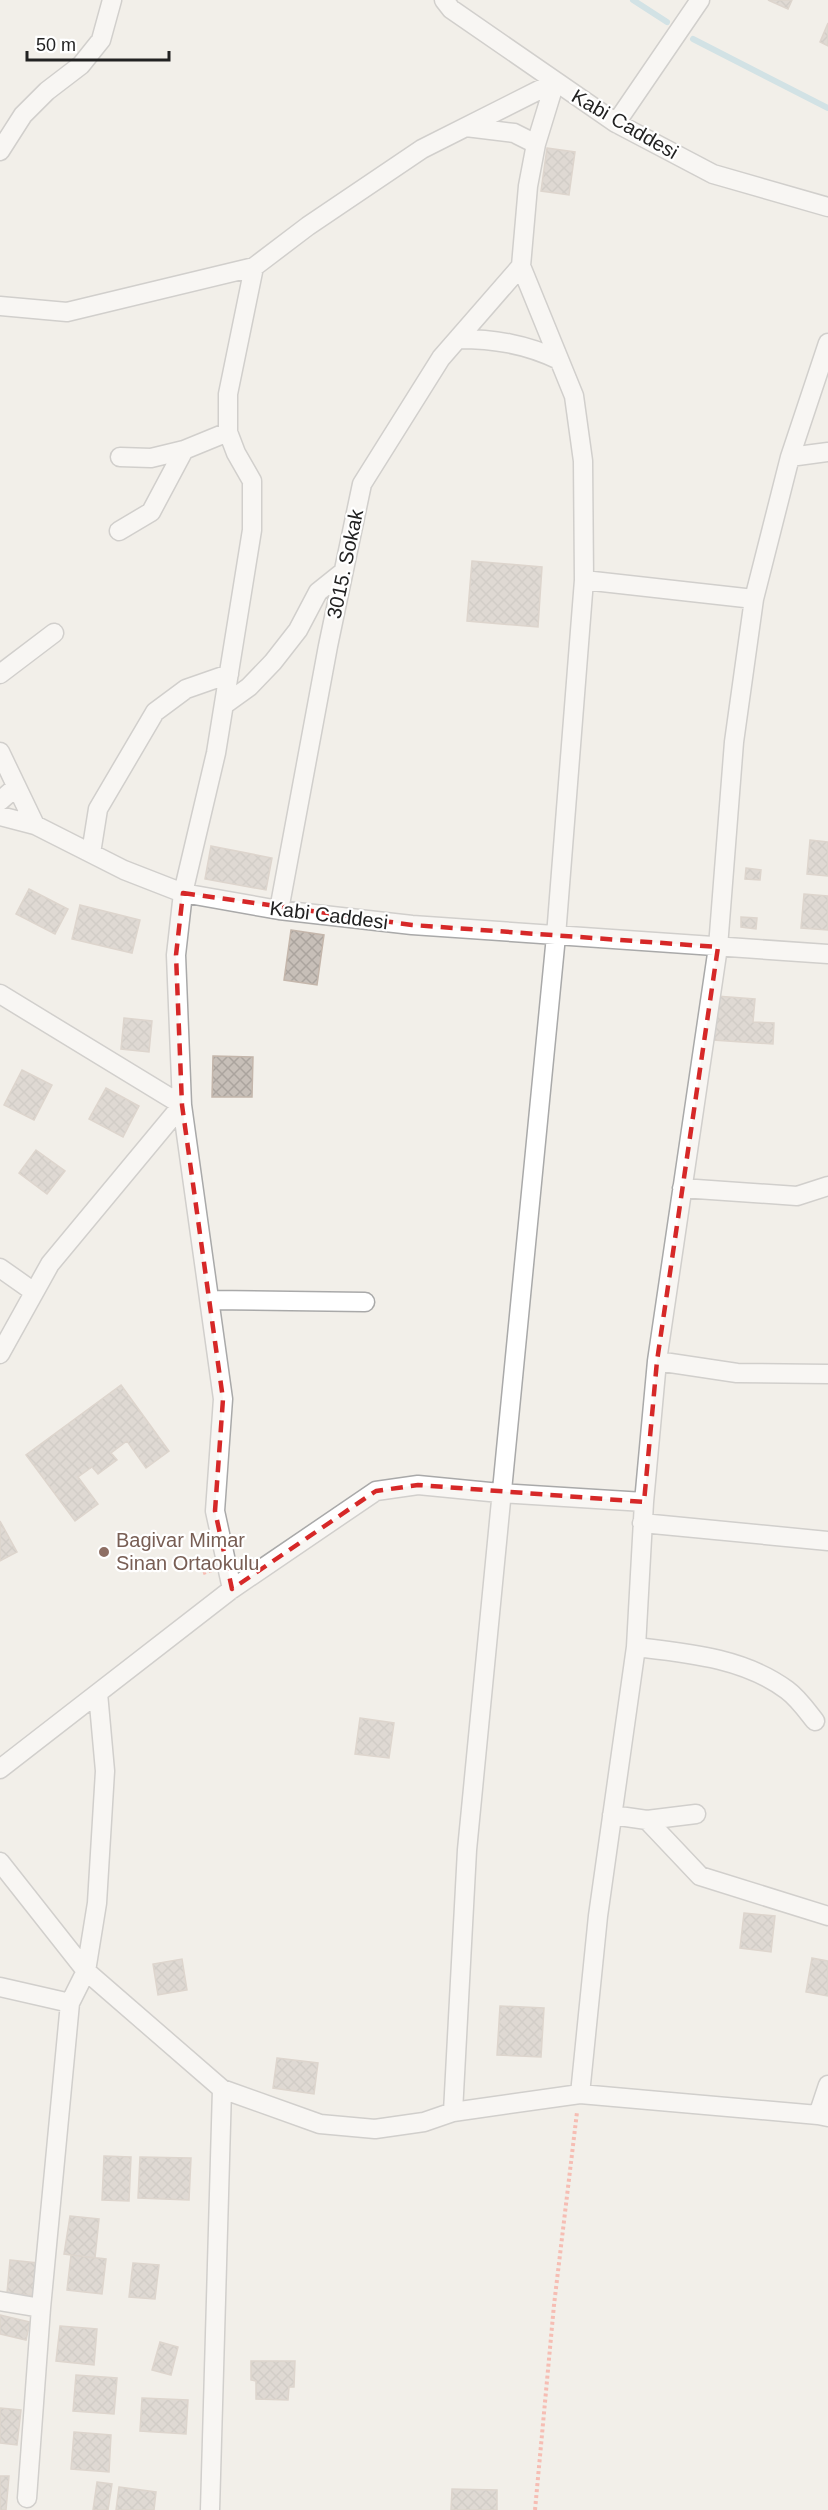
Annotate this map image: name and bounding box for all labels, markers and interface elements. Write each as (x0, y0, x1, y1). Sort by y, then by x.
scale bar (27, 24, 170, 62)
text: 50 m (36, 35, 76, 55)
street label: Kabi Caddesi (568, 85, 682, 163)
street label: 3015. Sokak (323, 506, 368, 621)
street label: Kabi Caddesi (269, 897, 389, 933)
place label: Bagivar Mimar Sinan Ortaokulu (116, 1529, 259, 1574)
marker: Bagivar Mimar Sinan Ortaokulu (97, 1545, 111, 1559)

